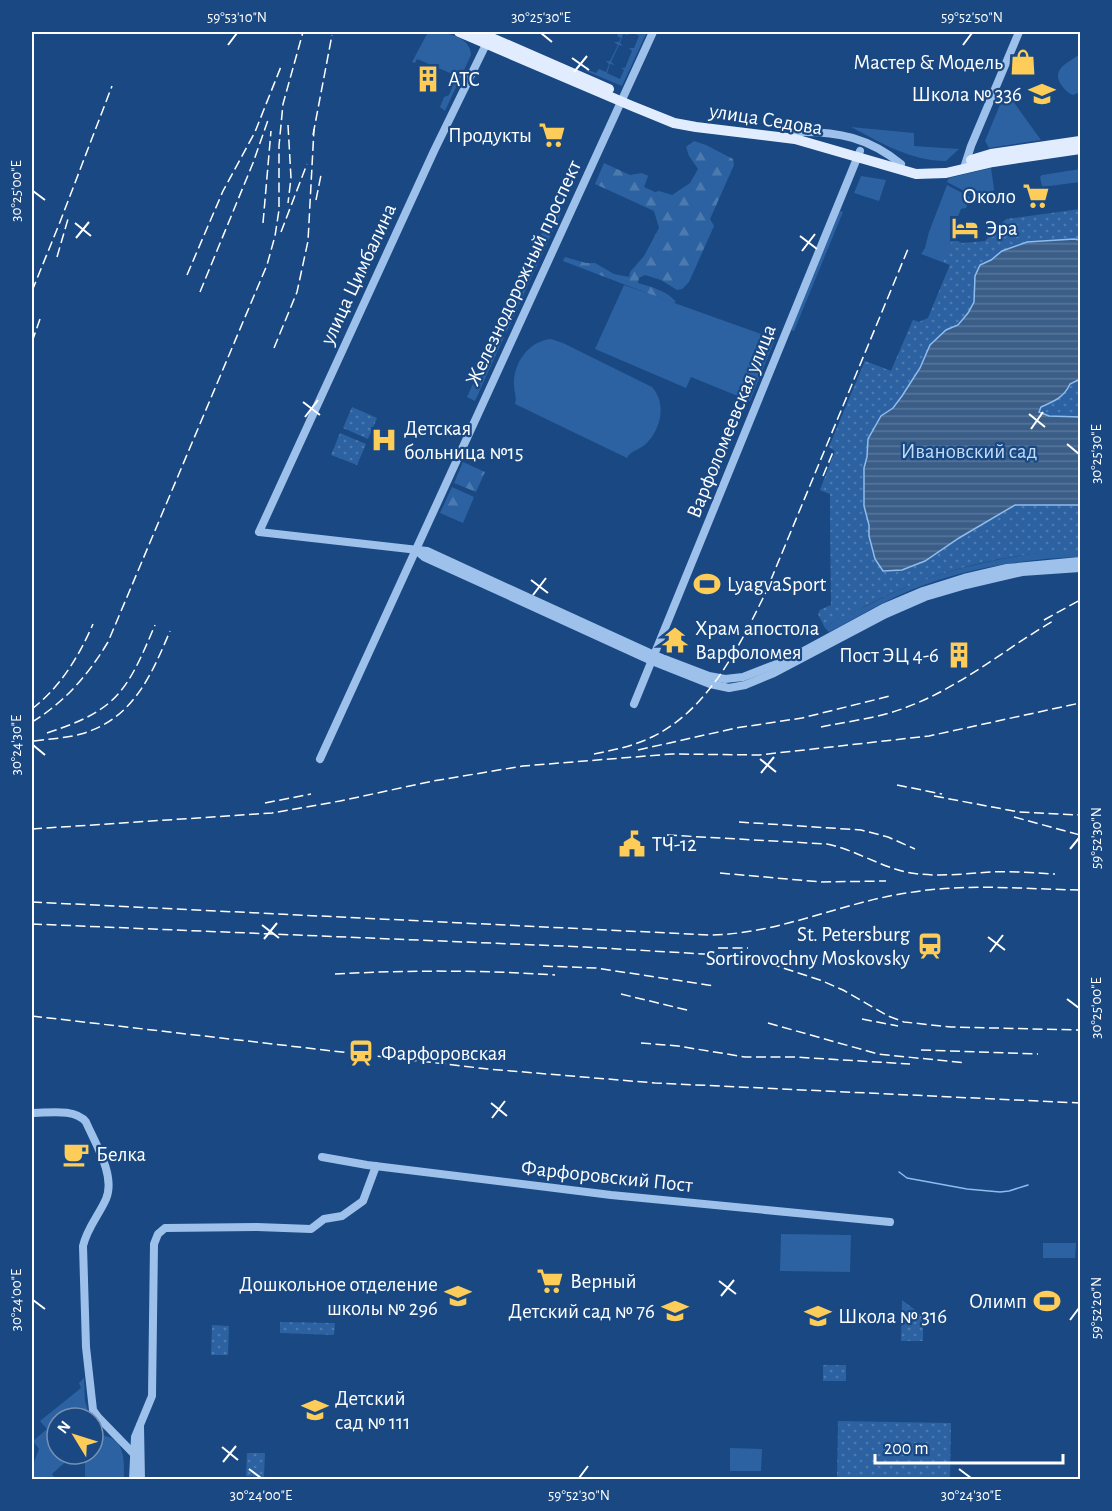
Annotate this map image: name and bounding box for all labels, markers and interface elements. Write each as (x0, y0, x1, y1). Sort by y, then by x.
text: 59°53'10"N (207, 10, 267, 25)
text: 30°25'30"E (511, 10, 571, 25)
text: 59°52'50"N (941, 10, 1003, 25)
shop icon: Мастер & Модель (1008, 47, 1038, 77)
place label: Мастер & Модель (853, 52, 1003, 73)
building icon: АТС (413, 64, 443, 94)
place label: АТС (448, 69, 480, 90)
school or university icon: Школа № 336 (1027, 79, 1057, 109)
place label: Школа № 336 (912, 84, 1022, 105)
street label: улица Седова (707, 100, 824, 139)
supermarket icon: Продукты (537, 120, 567, 150)
place label: Продукты (448, 125, 532, 146)
street label: Железнодорожный проспект (462, 157, 585, 389)
text: 30°25'00"E (9, 160, 24, 222)
supermarket icon: Около (1021, 181, 1051, 211)
place label: Около (963, 186, 1016, 207)
street label: улица Цимбалина (316, 200, 400, 349)
hotel icon: Эра (950, 213, 980, 243)
place label: Эра (985, 218, 1018, 239)
street label: Варфоломеевская улица (683, 321, 780, 521)
place label: Детская больница №15 (404, 418, 524, 463)
text: 30°25'30"E (1089, 424, 1104, 484)
hospital icon: Детская больница №15 (369, 425, 399, 455)
park label: Ивановский сад (901, 441, 1037, 462)
sports icon: LyagvaSport (692, 569, 722, 599)
place label: LyagvaSport (727, 574, 827, 595)
place label: Храм апостола Варфоломея (695, 618, 820, 663)
temple icon: Храм апостола Варфоломея (660, 625, 690, 655)
building icon: Пост ЭЦ 4-6 (944, 640, 974, 670)
place label: Пост ЭЦ 4-6 (839, 645, 939, 666)
text: 30°24'30"E (9, 715, 24, 775)
text: 59°52'30"N (1089, 807, 1104, 869)
public building icon: ТЧ-12 (617, 829, 647, 859)
place label: ТЧ-12 (652, 834, 697, 855)
place label: St. Petersburg Sortirovochny Moskovsky (706, 924, 911, 969)
station icon: St. Petersburg Sortirovochny Moskovsky (915, 931, 945, 961)
text: 30°25'00"E (1089, 977, 1104, 1039)
station icon: Фарфоровская (346, 1038, 376, 1068)
place label: Фарфоровская (381, 1043, 507, 1064)
cafe icon: Белка (61, 1139, 91, 1169)
place label: Белка (96, 1144, 146, 1165)
street label: Фарфоровский Пост (520, 1157, 694, 1196)
supermarket icon: Верный (535, 1266, 565, 1296)
text: 30°24'00"E (9, 1269, 24, 1331)
place label: Верный (570, 1271, 637, 1292)
place label: Дошкольное отделение школы № 296 (239, 1274, 438, 1319)
text: 59°52'20"N (1089, 1277, 1104, 1339)
school or university icon: Дошкольное отделение школы № 296 (443, 1281, 473, 1311)
sports icon: Олимп (1032, 1286, 1062, 1316)
place label: Олимп (969, 1291, 1027, 1312)
school or university icon: Детский сад № 76 (660, 1296, 690, 1326)
place label: Детский сад № 76 (509, 1301, 655, 1322)
school or university icon: Школа № 316 (803, 1301, 833, 1331)
place label: Школа № 316 (838, 1306, 947, 1327)
place label: Детский сад № 111 (335, 1388, 410, 1433)
school or university icon: Детский сад № 111 (300, 1395, 330, 1425)
north arrow (45, 1406, 105, 1466)
text: N (54, 1418, 74, 1437)
scale bar (875, 1427, 1062, 1465)
text: 200 m (884, 1440, 929, 1458)
text: 30°24'00"E (230, 1488, 292, 1503)
text: 59°52'30"N (548, 1488, 610, 1503)
text: 30°24'30"E (941, 1488, 1001, 1503)

